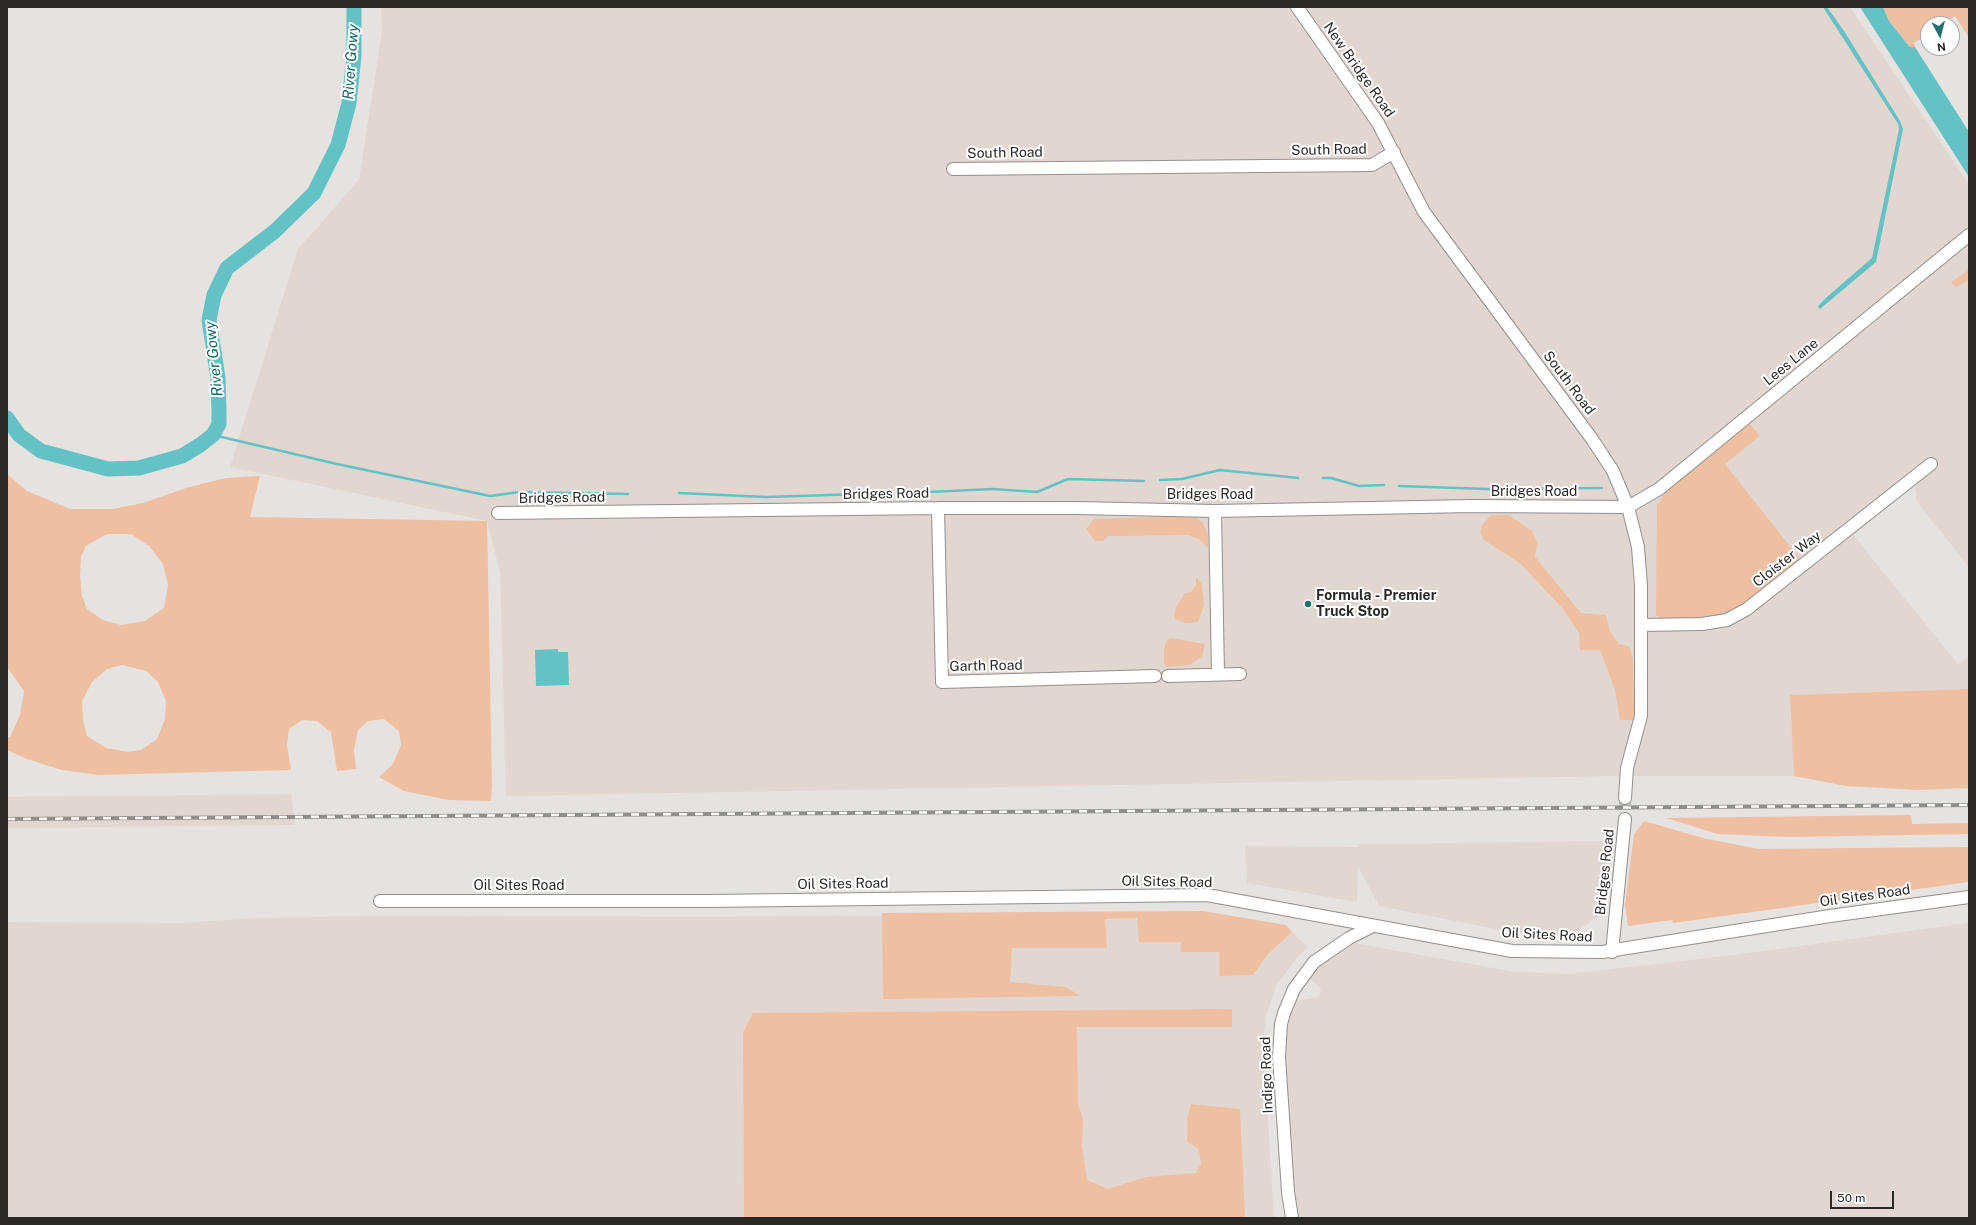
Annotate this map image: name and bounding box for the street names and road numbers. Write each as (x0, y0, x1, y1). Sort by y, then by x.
street label: New Bridge Road (1320, 19, 1398, 121)
street label: South Road (1291, 141, 1367, 159)
street label: South Road (967, 144, 1043, 162)
street label: Lees Lane (1760, 335, 1822, 389)
street label: South Road (1540, 348, 1598, 418)
street label: Bridges Road (1491, 484, 1577, 500)
street label: Bridges Road (843, 485, 929, 503)
street label: Bridges Road (1167, 487, 1253, 503)
street label: Bridges Road (519, 489, 605, 507)
street label: Cloister Way (1750, 527, 1824, 591)
street label: Garth Road (949, 657, 1023, 675)
street label: Bridges Road (1592, 828, 1618, 916)
street label: Oil Sites Road (1121, 873, 1213, 891)
street label: Oil Sites Road (797, 875, 889, 893)
street label: Oil Sites Road (473, 878, 565, 894)
street label: Oil Sites Road (1819, 881, 1911, 911)
street label: Oil Sites Road (1501, 924, 1593, 946)
street label: Indigo Road (1257, 1036, 1277, 1114)

